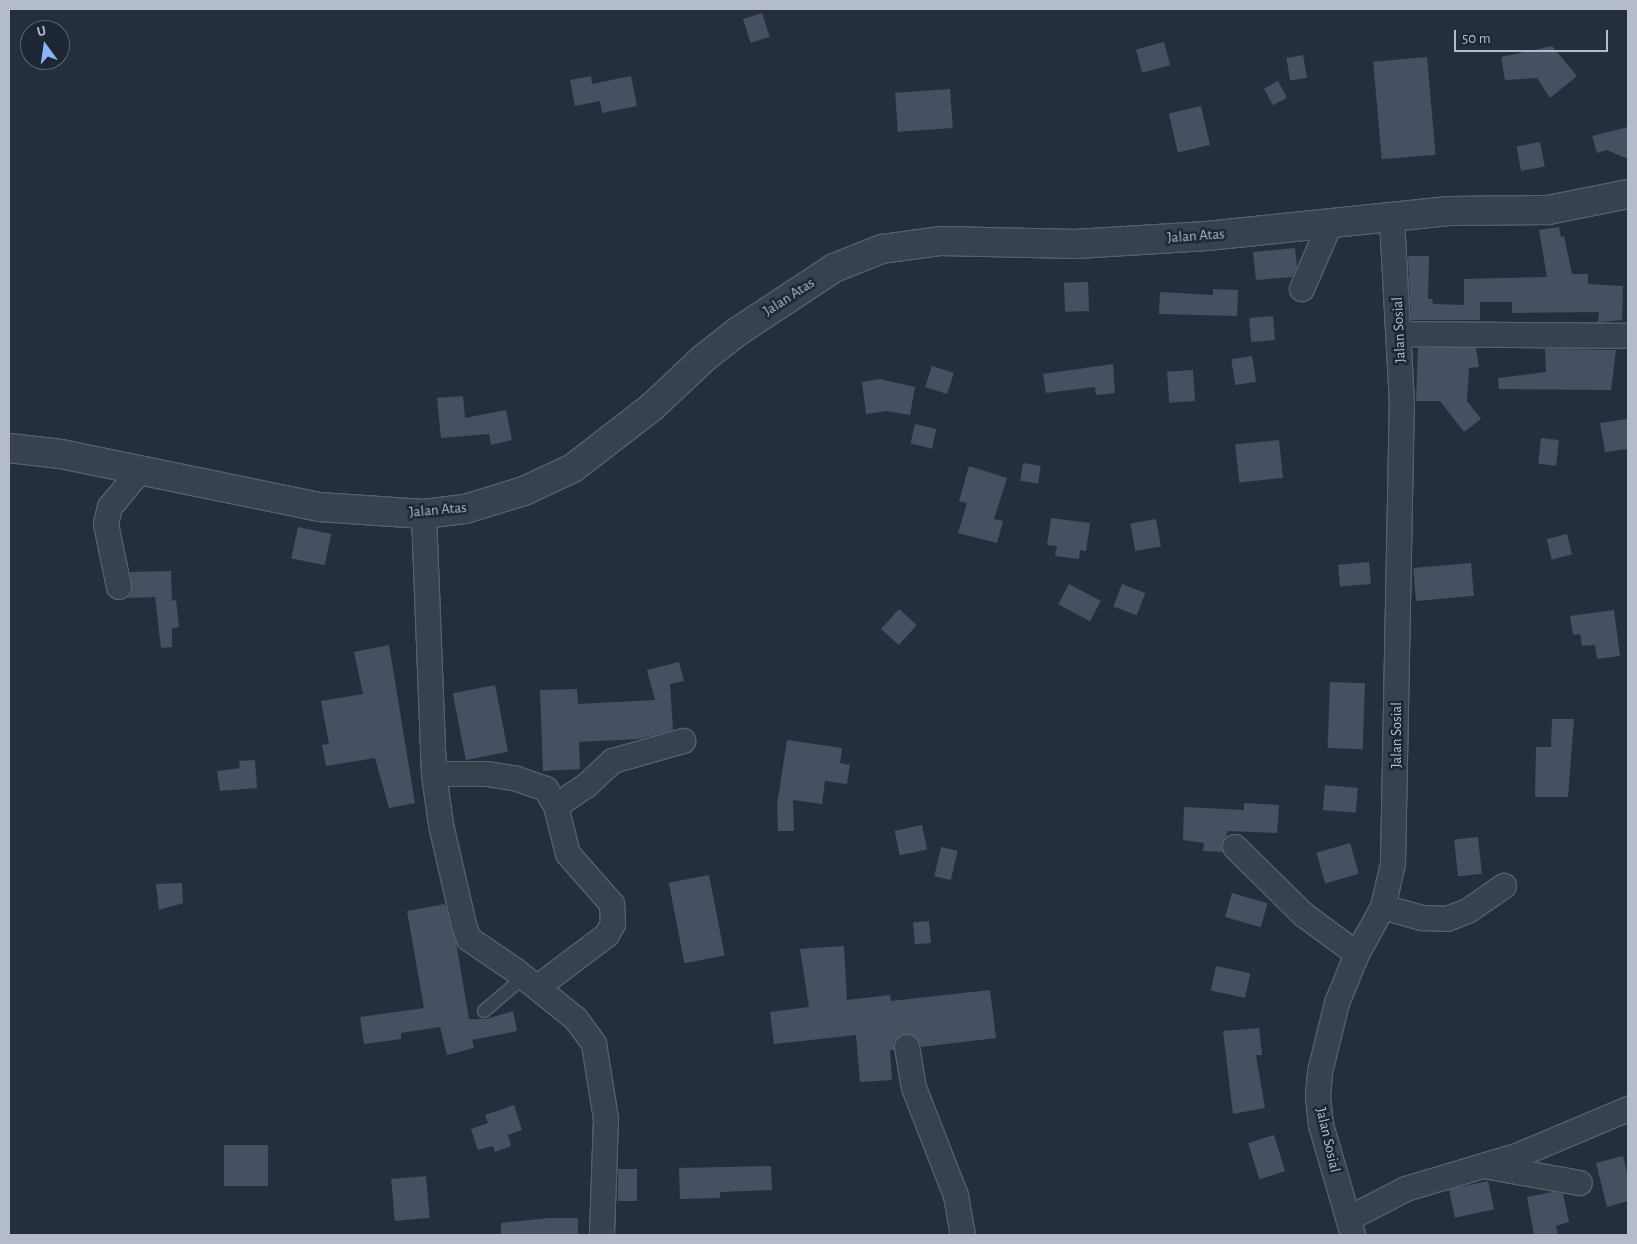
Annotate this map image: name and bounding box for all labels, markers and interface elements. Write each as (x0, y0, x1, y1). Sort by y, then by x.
north arrow (20, 20, 70, 70)
scale bar (1457, 20, 1611, 52)
text: U (36, 24, 48, 39)
text: 50 m (1462, 31, 1491, 46)
street label: Jalan Atas (1167, 225, 1225, 247)
street label: Jalan Atas (760, 274, 818, 320)
street label: Jalan Sosial (1388, 297, 1410, 363)
street label: Jalan Atas (409, 499, 467, 521)
street label: Jalan Sosial (1388, 702, 1406, 768)
street label: Jalan Sosial (1312, 1106, 1344, 1174)

